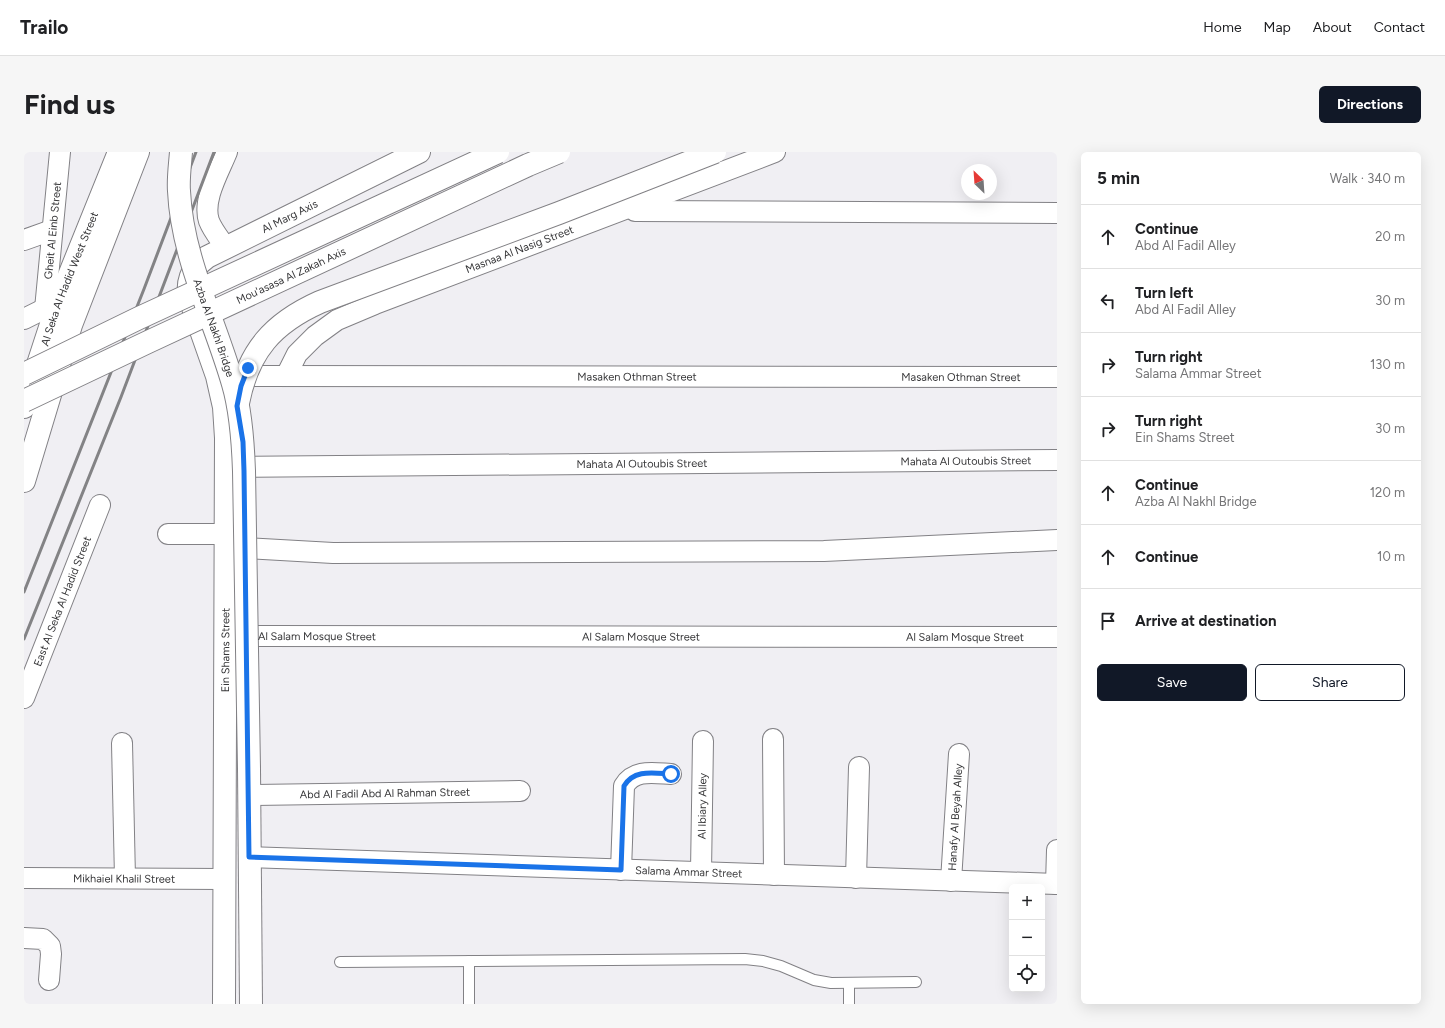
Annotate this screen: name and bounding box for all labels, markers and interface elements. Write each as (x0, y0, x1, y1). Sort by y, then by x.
text: Trailo (20, 16, 68, 39)
text: Home (1203, 19, 1242, 36)
text: Map (1264, 19, 1291, 36)
text: About (1313, 19, 1352, 36)
text: Contact (1374, 19, 1425, 36)
button: Directions (1319, 86, 1421, 123)
text: Find us (24, 87, 115, 121)
north arrow (961, 164, 997, 200)
text: 5 min (1097, 168, 1140, 188)
text: Walk · 340 m (1330, 171, 1405, 186)
street label: Gheit Al Einb Street (42, 181, 64, 280)
street label: Al Marg Axis (260, 197, 320, 236)
street label: Al Seka Al Hadid West Street (38, 210, 101, 348)
text: Continue (1135, 220, 1198, 238)
street label: Masnaa Al Nasig Street (464, 223, 576, 276)
icon: ahead (1097, 226, 1119, 248)
text: 20 m (1375, 229, 1405, 244)
text: Abd Al Fadil Alley (1135, 238, 1236, 253)
street label: Mou'asasa Al Zakah Axis (234, 245, 348, 307)
street label: Azba Al Nakhl Bridge (190, 277, 237, 379)
text: Turn left (1135, 284, 1193, 302)
icon: left (1097, 290, 1119, 312)
text: 30 m (1375, 293, 1405, 308)
text: Abd Al Fadil Alley (1135, 302, 1236, 317)
text: Turn right (1135, 348, 1203, 366)
icon: right (1097, 354, 1119, 376)
text: 130 m (1370, 357, 1405, 372)
route end (239, 359, 257, 377)
text: Salama Ammar Street (1135, 366, 1262, 381)
street label: Masaken Othman Street (577, 370, 697, 384)
street label: Masaken Othman Street (901, 371, 1021, 384)
text: Turn right (1135, 412, 1203, 430)
icon: right (1097, 418, 1119, 440)
text: 30 m (1375, 421, 1405, 436)
text: Ein Shams Street (1135, 430, 1235, 445)
street label: Mahata Al Outoubis Street (900, 454, 1031, 468)
street label: Mahata Al Outoubis Street (576, 457, 707, 471)
text: Continue (1135, 476, 1198, 494)
icon: ahead (1097, 482, 1119, 504)
text: 120 m (1370, 485, 1405, 500)
text: Azba Al Nakhl Bridge (1135, 494, 1257, 509)
street label: East Al Seka Al Hadid Street (31, 535, 94, 668)
icon: ahead (1097, 546, 1119, 568)
text: Continue (1135, 548, 1198, 566)
text: 10 m (1377, 549, 1405, 564)
street label: Ein Shams Street (219, 608, 232, 692)
icon: arrive (1097, 610, 1119, 632)
text: Arrive at destination (1135, 612, 1276, 630)
street label: Al Salam Mosque Street (258, 630, 376, 643)
street label: Al Salam Mosque Street (582, 630, 700, 644)
street label: Al Salam Mosque Street (906, 631, 1024, 644)
button: Save (1097, 664, 1247, 701)
button: Share (1255, 664, 1405, 701)
street label: Hanafy Al Beyah Alley (946, 763, 965, 871)
route start (662, 765, 680, 783)
street label: Al Ibiary Alley (696, 773, 710, 839)
street label: Abd Al Fadil Abd Al Rahman Street (300, 786, 470, 801)
street label: Salama Ammar Street (635, 864, 743, 880)
street label: Mikhaiel Khalil Street (73, 872, 175, 886)
map controls (1009, 884, 1045, 992)
button: + (1009, 884, 1045, 920)
button: − (1009, 920, 1045, 956)
button: locate (1009, 956, 1045, 992)

